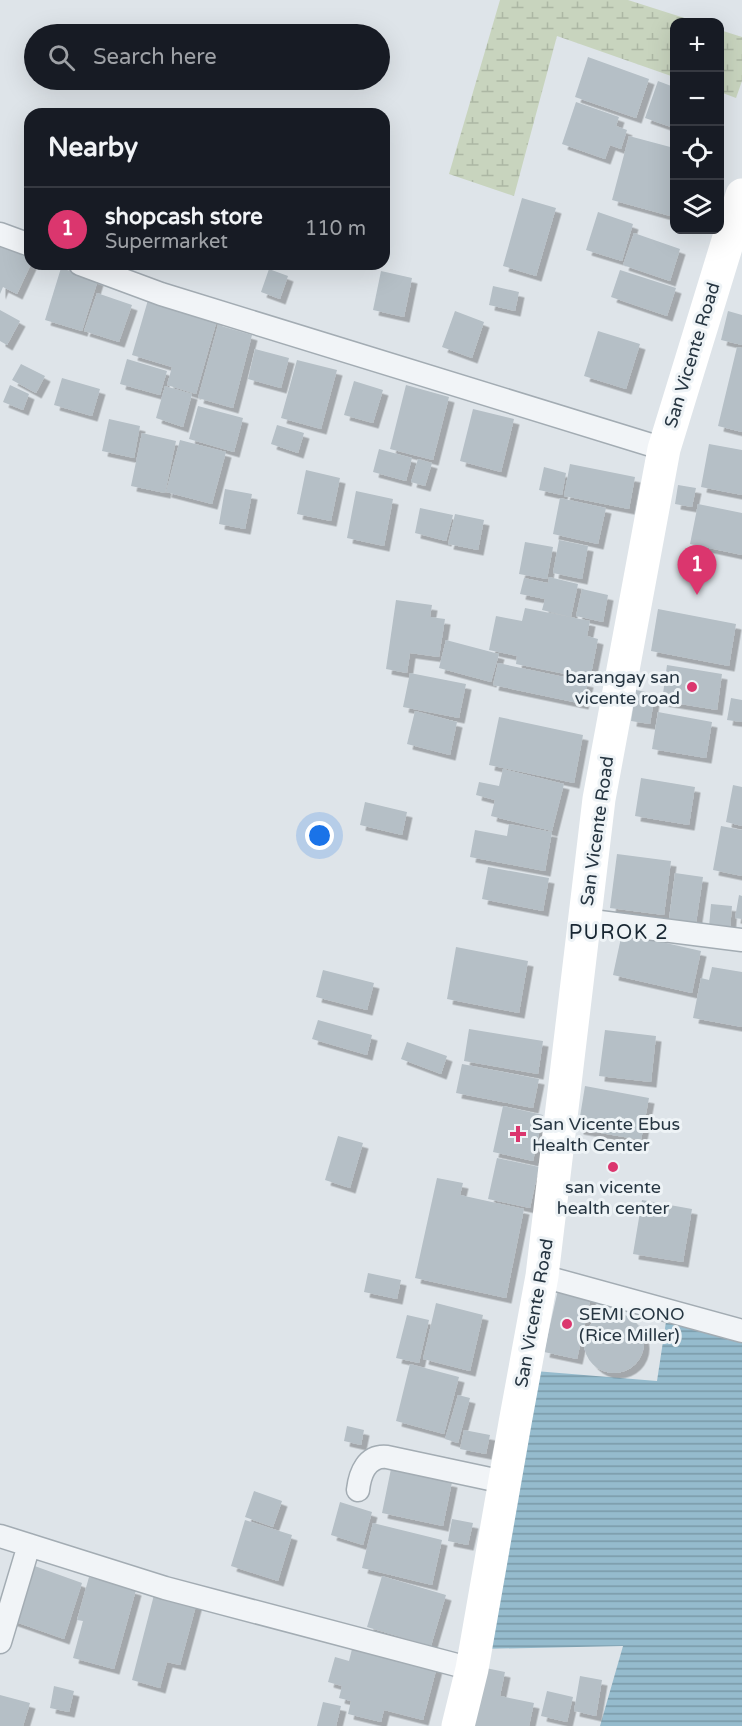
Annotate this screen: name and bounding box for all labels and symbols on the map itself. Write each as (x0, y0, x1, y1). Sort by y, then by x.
street label: San Vicente Road (659, 280, 725, 430)
pin: 1 (678, 546, 716, 595)
place label: barangay san vicente road (565, 666, 680, 709)
marker: barangay san vicente road (685, 680, 699, 694)
street label: San Vicente Road (576, 755, 618, 907)
your location (305, 821, 334, 850)
district label: PUROK 2 (569, 921, 669, 945)
place label: San Vicente Ebus Health Center (532, 1113, 680, 1156)
marker: San Vicente Ebus Health Center (509, 1125, 527, 1143)
marker: san vicente health center (606, 1160, 620, 1174)
place label: san vicente health center (557, 1176, 669, 1219)
street label: San Vicente Road (510, 1237, 558, 1389)
place label: SEMI CONO (Rice Miller) (579, 1303, 685, 1346)
marker: SEMI CONO (Rice Miller) (560, 1317, 574, 1331)

